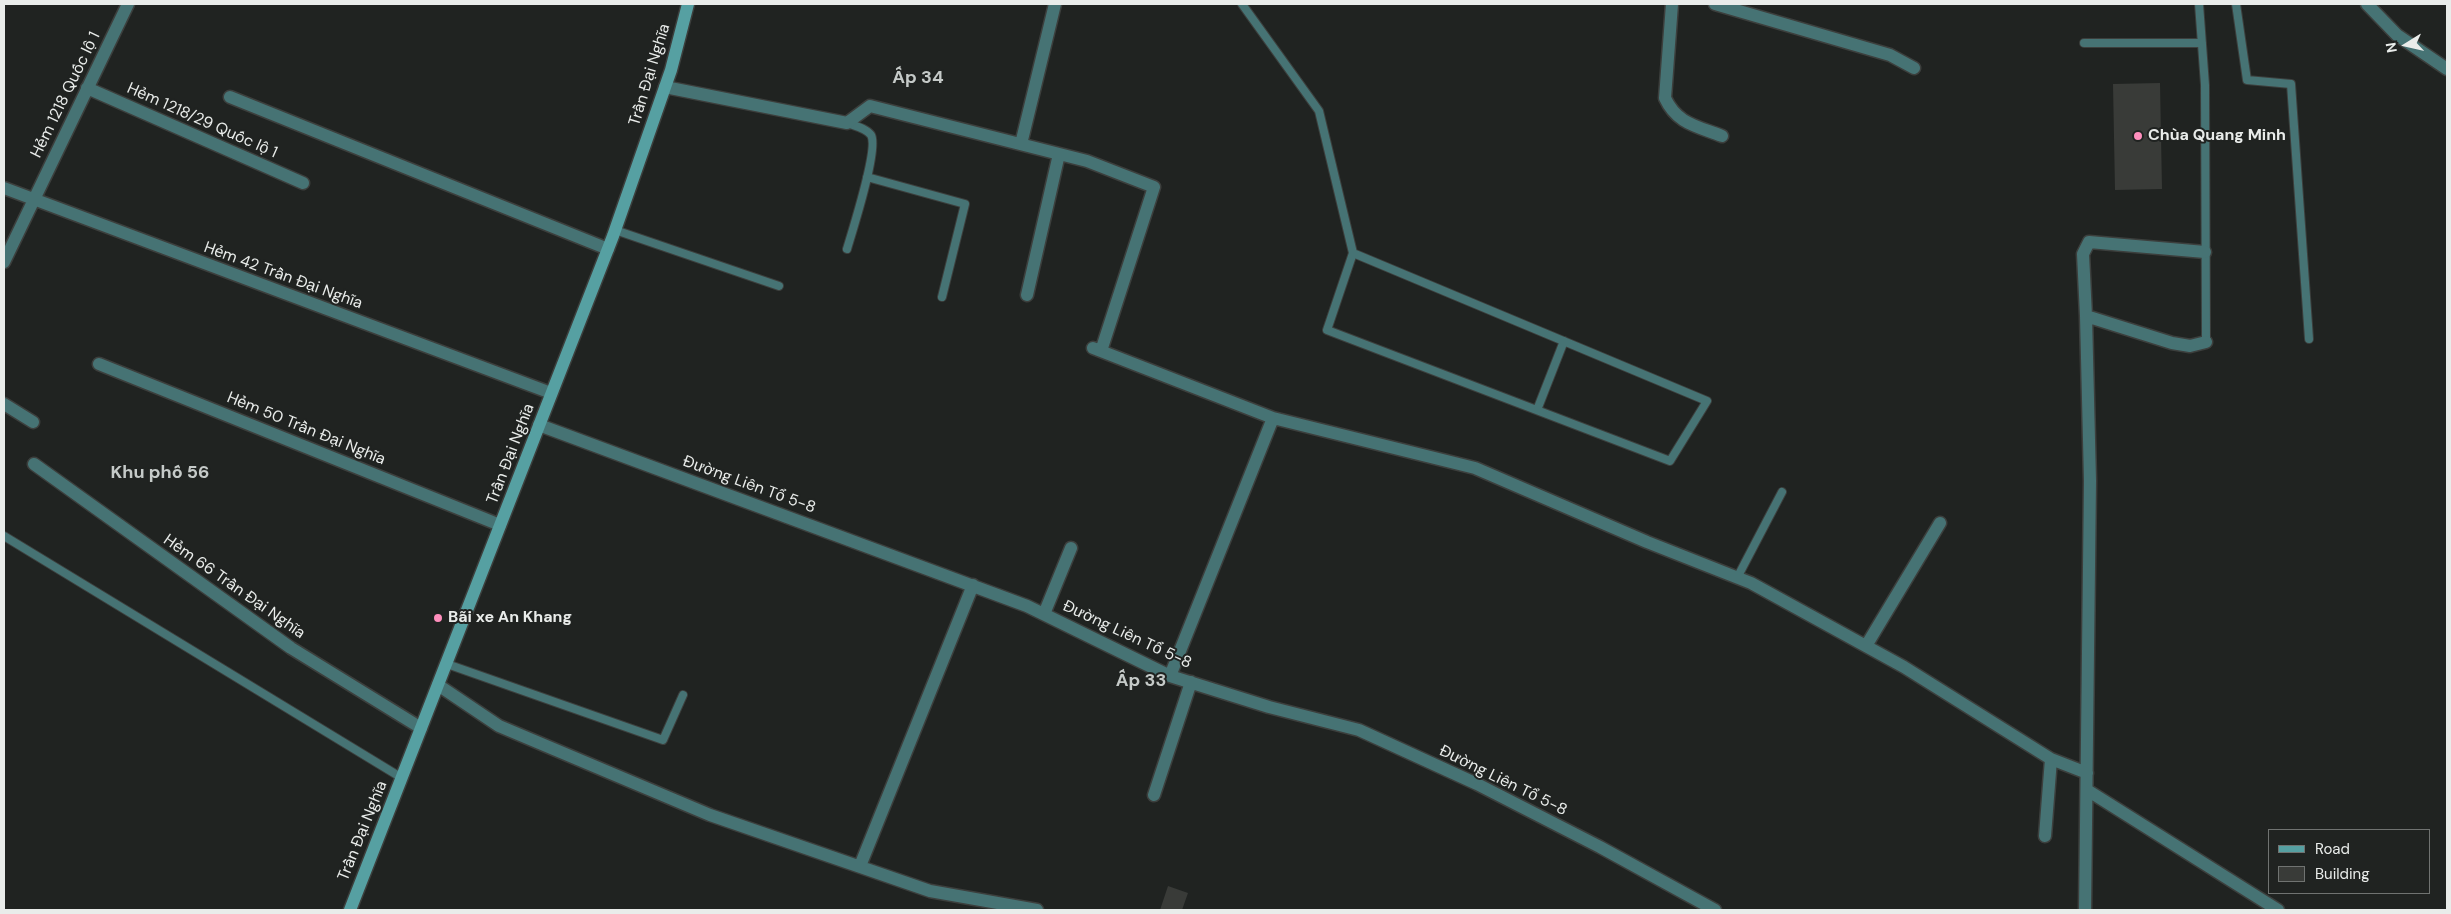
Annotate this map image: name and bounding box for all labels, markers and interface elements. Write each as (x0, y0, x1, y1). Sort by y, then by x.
north arrow (2381, 20, 2431, 70)
street label: Trần Đại Nghĩa (625, 22, 675, 128)
street label: Hẻm 1218 Quốc lộ 1 (27, 29, 105, 161)
text: N (2381, 41, 2401, 54)
district label: Ấp 34 (892, 67, 944, 89)
street label: Hẻm 1218/29 Quốc lộ 1 (124, 79, 280, 163)
place label: Chùa Quang Minh (2148, 126, 2286, 146)
marker: Chùa Quang Minh (2132, 130, 2144, 142)
street label: Hẻm 42 Trần Đại Nghĩa (201, 238, 365, 314)
street label: Hẻm 50 Trần Đại Nghĩa (224, 388, 388, 470)
street label: Trần Đại Nghĩa (483, 401, 539, 507)
street label: Đường Liên Tổ 5-8 (680, 452, 818, 518)
district label: Khu phố 56 (111, 462, 209, 484)
street label: Hẻm 66 Trần Đại Nghĩa (159, 531, 309, 643)
street label: Đường Liên Tổ 5-8 (1060, 597, 1194, 673)
place label: Bãi xe An Khang (448, 608, 572, 628)
marker: Bãi xe An Khang (432, 612, 444, 624)
district label: Ấp 33 (1116, 670, 1166, 692)
street label: Đường Liên Tổ 5-8 (1436, 742, 1570, 820)
street label: Trần Đại Nghĩa (334, 778, 392, 884)
legend (2268, 829, 2431, 894)
text: Road (2315, 839, 2350, 859)
text: Building (2315, 864, 2370, 884)

